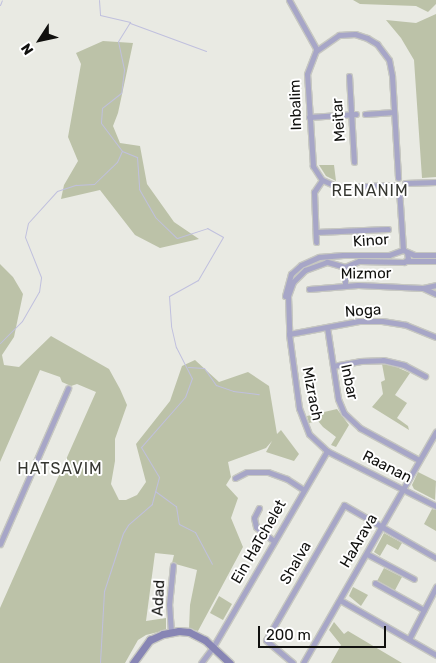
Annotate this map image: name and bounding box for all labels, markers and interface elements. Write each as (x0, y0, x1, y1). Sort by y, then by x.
north arrow (15, 15, 65, 65)
text: N (17, 40, 37, 58)
street label: Inbalim (286, 79, 306, 131)
street label: Meitar (328, 98, 350, 142)
district label: RENANIM (331, 181, 409, 201)
street label: Kinor (352, 231, 390, 251)
street label: Mizmor (340, 265, 392, 283)
street label: Noga (344, 301, 382, 321)
street label: Inbar (336, 362, 362, 402)
street label: Mizrach (298, 366, 326, 422)
street label: Raanan (359, 447, 415, 487)
district label: HATSAVIM (16, 459, 104, 479)
street label: Ein HaTchelet (228, 497, 290, 587)
street label: HaArava (336, 511, 382, 571)
street label: Shalva (277, 538, 315, 588)
street label: Adad (149, 580, 169, 616)
scale bar (261, 616, 388, 648)
text: 200 m (266, 626, 311, 644)

